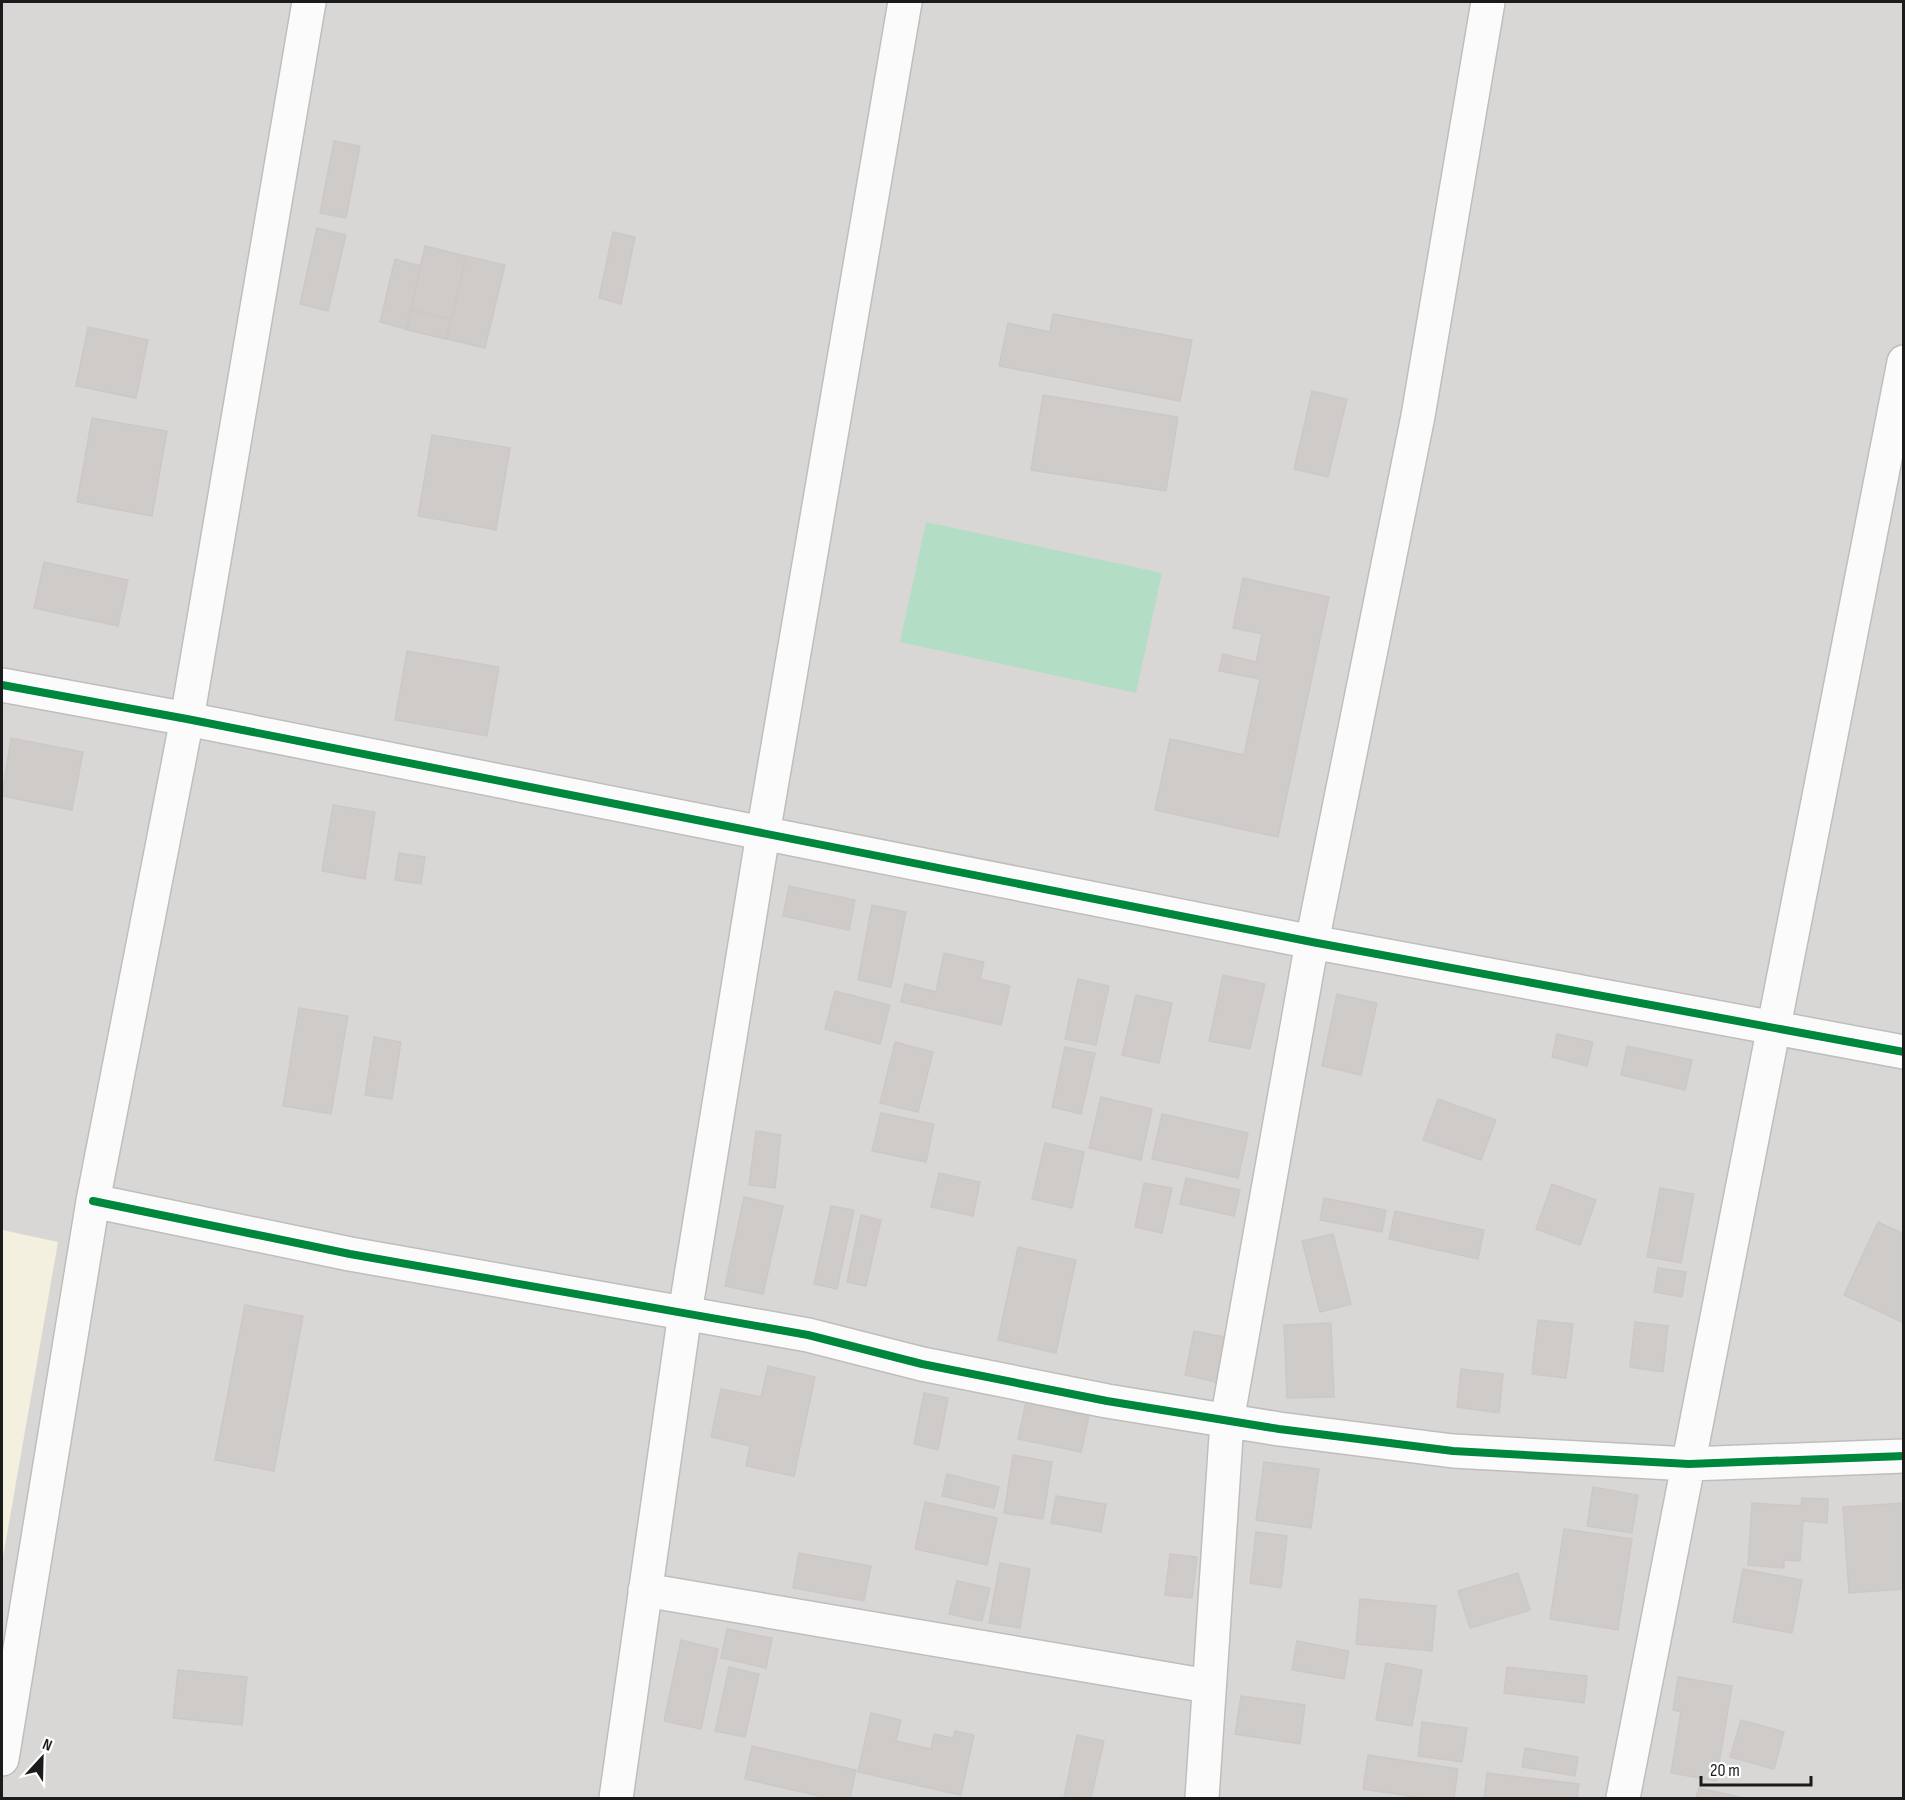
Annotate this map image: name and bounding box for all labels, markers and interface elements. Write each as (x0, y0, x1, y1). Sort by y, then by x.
north arrow (12, 1728, 72, 1788)
text: N (40, 1735, 55, 1756)
scale bar (1701, 1749, 1810, 1787)
text: 20 m (1710, 1760, 1740, 1781)

